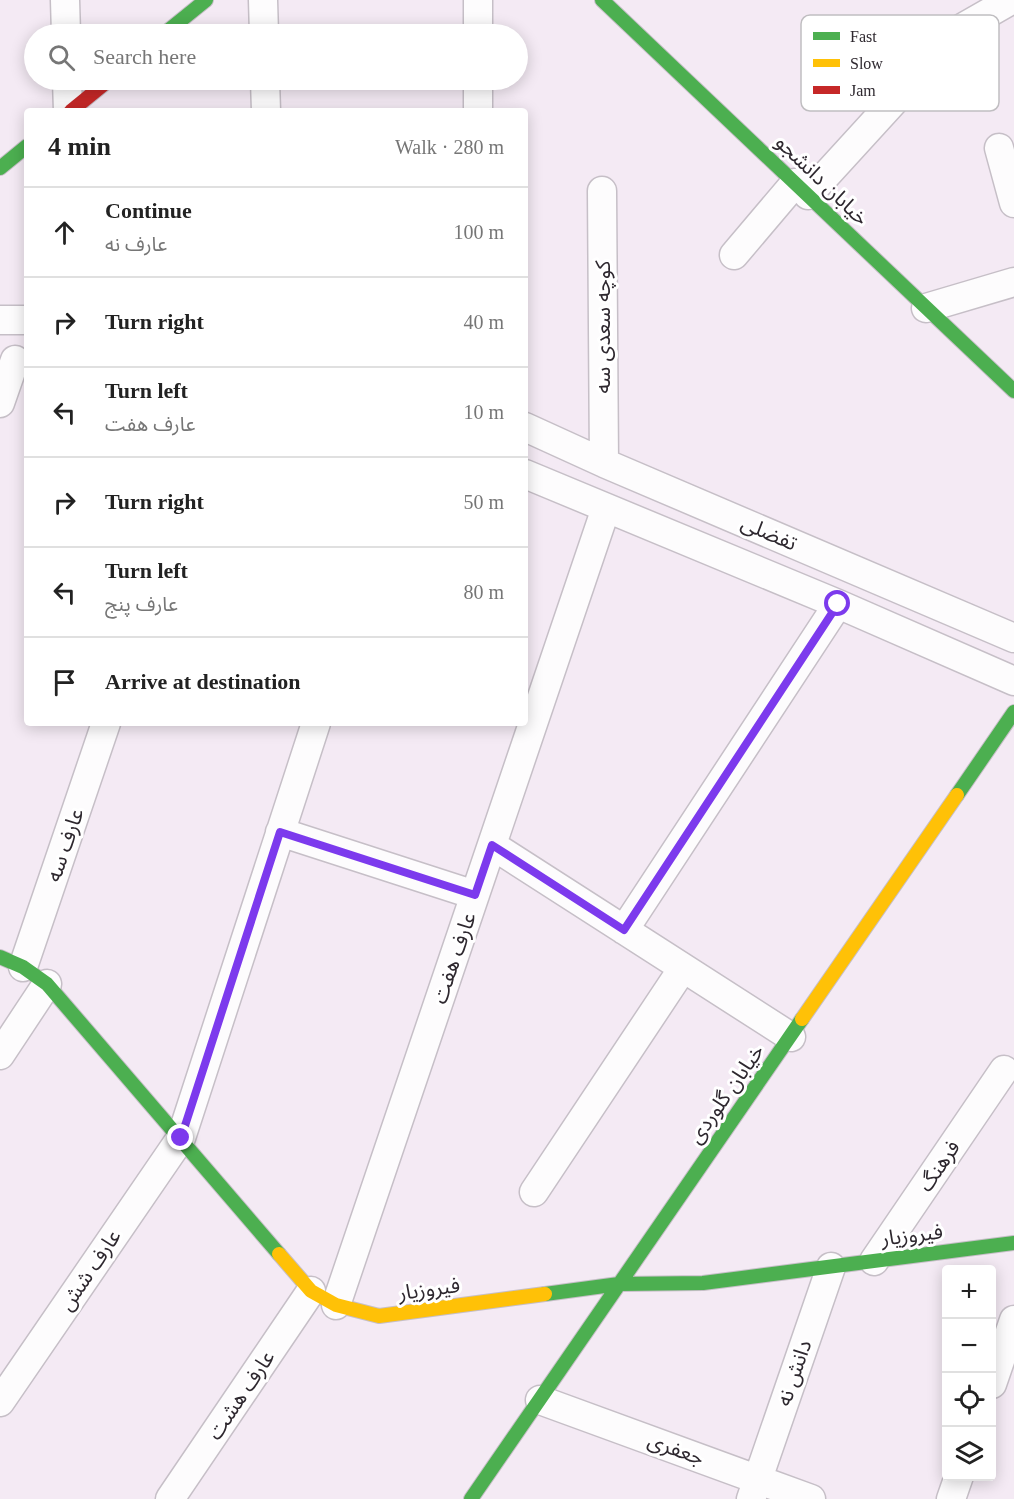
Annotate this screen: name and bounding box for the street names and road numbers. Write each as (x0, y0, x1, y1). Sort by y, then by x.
street label: خیابان دانشجو (771, 130, 873, 230)
street label: کوچه سعدی سه (591, 260, 616, 393)
street label: تفضلی (737, 511, 801, 555)
street label: عارف سه (41, 805, 89, 885)
street label: عارف هفت (427, 909, 481, 1007)
street label: خیابان گلوردی (683, 1040, 769, 1148)
street label: فرهنگ (913, 1136, 965, 1196)
street label: فیروزیار (879, 1219, 944, 1251)
street label: عارف شش (54, 1225, 126, 1315)
street label: فیروزیار (396, 1273, 461, 1305)
street label: دانش نه (772, 1337, 816, 1409)
street label: عارف هشت (202, 1346, 280, 1444)
street label: جعفری (645, 1428, 707, 1470)

